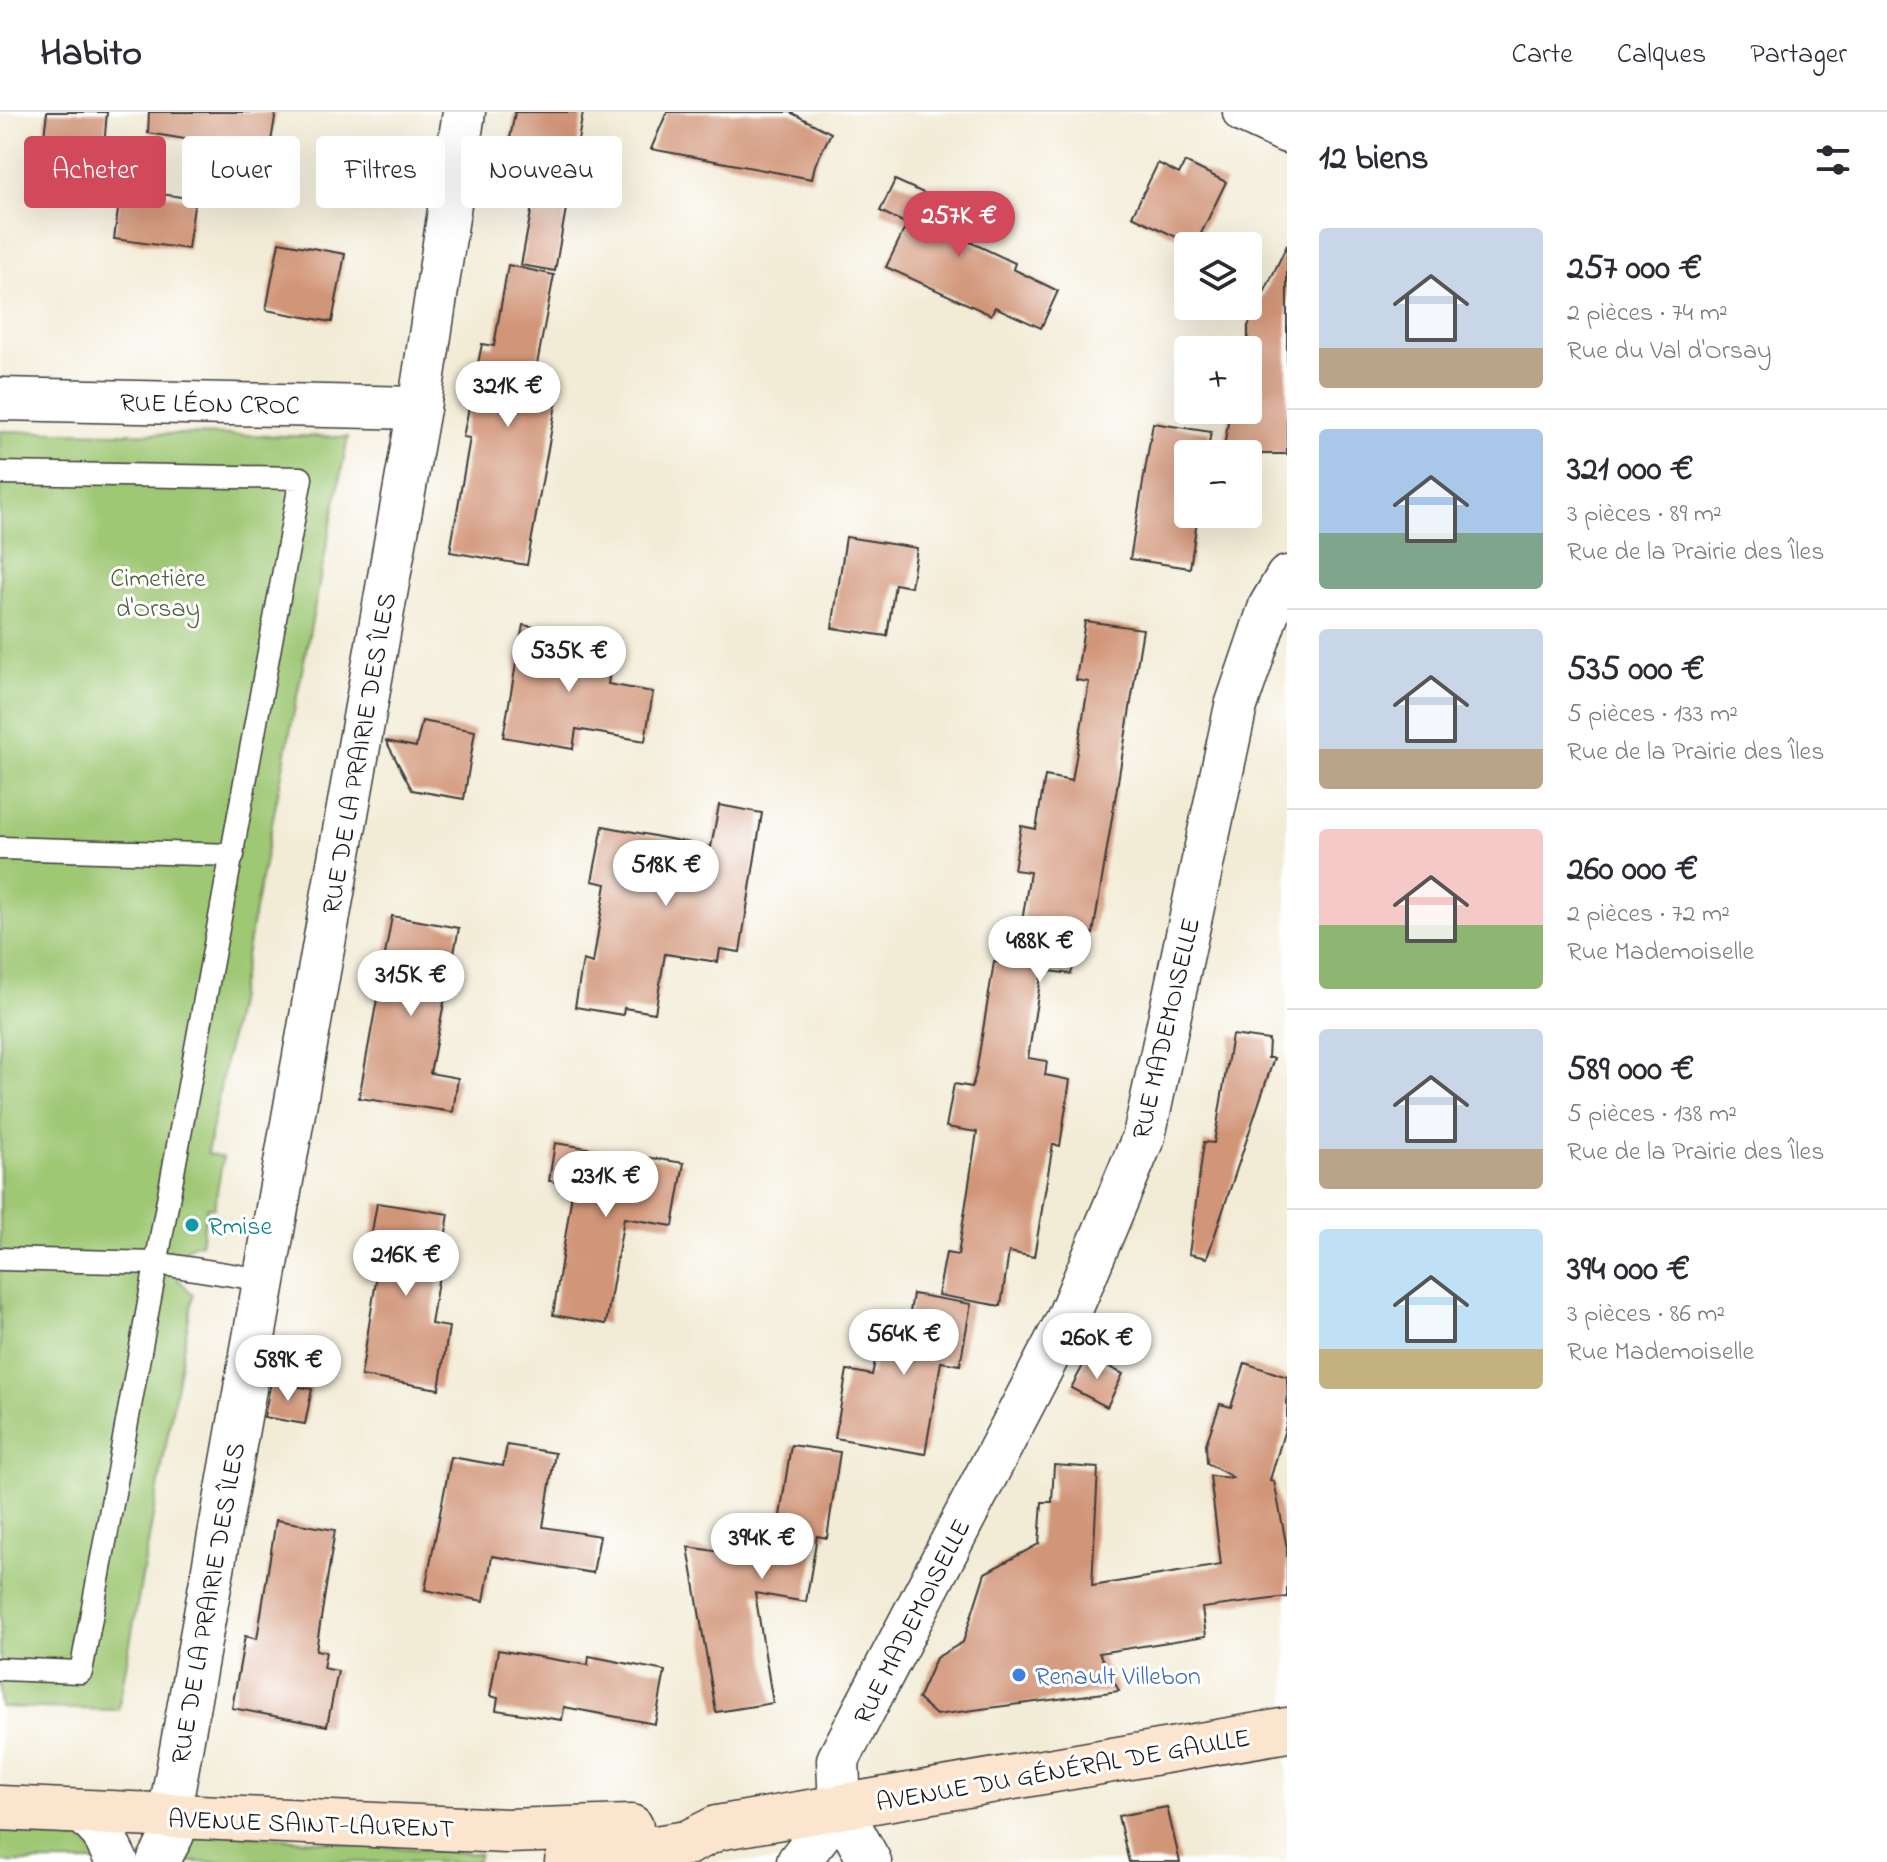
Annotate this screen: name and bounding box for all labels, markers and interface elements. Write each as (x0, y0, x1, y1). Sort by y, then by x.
text: Habito (40, 27, 142, 83)
text: Carte (1512, 35, 1573, 76)
text: Calques (1617, 35, 1706, 76)
text: Partager (1750, 35, 1847, 76)
text: 12 biens (1319, 135, 1429, 185)
chip: Acheter (24, 136, 166, 208)
chip: Louer (182, 136, 300, 208)
chip: Filtres (316, 136, 445, 208)
chip: Nouveau (461, 136, 622, 208)
icon: filters (1811, 138, 1855, 182)
pin: 257K € (894, 191, 1024, 259)
text: 257K € (921, 198, 997, 236)
map controls (1174, 232, 1262, 528)
button: layers (1174, 232, 1262, 320)
text: 257 000 € (1567, 245, 1702, 295)
icon: home (1383, 260, 1479, 356)
text: 2 pièces · 74 m² (1567, 295, 1728, 333)
text: Rue du Val d'Orsay (1567, 333, 1772, 371)
button: + (1174, 336, 1262, 424)
pin: 321K € (443, 361, 573, 429)
text: 321K € (473, 368, 543, 406)
street label: RUE LÉON CROC (120, 385, 300, 427)
button: − (1174, 440, 1262, 528)
text: 321 000 € (1567, 446, 1694, 496)
icon: home (1383, 461, 1479, 557)
text: 3 pièces · 89 m² (1567, 496, 1722, 534)
text: Rue de la Prairie des Îles (1567, 534, 1825, 572)
park label: Cimetière d'Orsay (110, 561, 206, 629)
street label: RUE DE LA PRAIRIE DES ÎLES (314, 590, 408, 917)
pin: 535K € (504, 626, 634, 694)
text: 535K € (530, 633, 608, 671)
text: 535 000 € (1567, 646, 1705, 696)
icon: home (1383, 661, 1479, 757)
text: 5 pièces · 133 m² (1567, 696, 1738, 734)
text: Rue de la Prairie des Îles (1567, 734, 1825, 772)
pin: 518K € (601, 840, 731, 908)
text: 260 000 € (1567, 846, 1698, 896)
text: 518K € (631, 847, 701, 885)
icon: home (1383, 861, 1479, 957)
text: 2 pièces · 72 m² (1567, 896, 1730, 934)
street label: RUE MADEMOISELLE (1124, 914, 1212, 1143)
pin: 488K € (975, 916, 1105, 984)
text: 488K € (1006, 923, 1074, 961)
text: Rue Mademoiselle (1567, 934, 1754, 972)
pin: 315K € (346, 950, 476, 1018)
text: 315K € (375, 957, 447, 995)
text: 589 000 € (1567, 1046, 1694, 1096)
icon: home (1383, 1061, 1479, 1157)
text: 5 pièces · 138 m² (1567, 1096, 1737, 1134)
text: Rue de la Prairie des Îles (1567, 1134, 1825, 1172)
pin: 231K € (541, 1151, 671, 1219)
text: 231K € (571, 1158, 641, 1196)
place label: Rmise (208, 1209, 272, 1247)
marker: Rmise (183, 1216, 201, 1234)
pin: 216K € (341, 1230, 471, 1298)
text: 216K € (371, 1237, 441, 1275)
text: 394 000 € (1567, 1246, 1690, 1296)
icon: home (1383, 1261, 1479, 1357)
text: 3 pièces · 86 m² (1567, 1296, 1725, 1334)
pin: 564K € (839, 1309, 969, 1377)
pin: 260K € (1032, 1313, 1162, 1381)
text: 564K € (867, 1316, 941, 1354)
text: 260K € (1061, 1320, 1133, 1358)
text: Rue Mademoiselle (1567, 1334, 1754, 1372)
pin: 589K € (223, 1335, 353, 1403)
text: 589K € (253, 1342, 323, 1380)
street label: RUE DE LA PRAIRIE DES ÎLES (163, 1440, 257, 1767)
pin: 394K € (697, 1513, 827, 1581)
street label: RUE MADEMOISELLE (845, 1513, 982, 1732)
text: 394K € (729, 1520, 795, 1558)
place label: Renault Villebon (1035, 1659, 1201, 1697)
marker: Renault Villebon (1010, 1666, 1028, 1684)
street label: AVENUE DU GÉNÉRAL DE GAULLE (873, 1720, 1254, 1824)
street label: AVENUE SAINT-LAURENT (167, 1802, 455, 1850)

